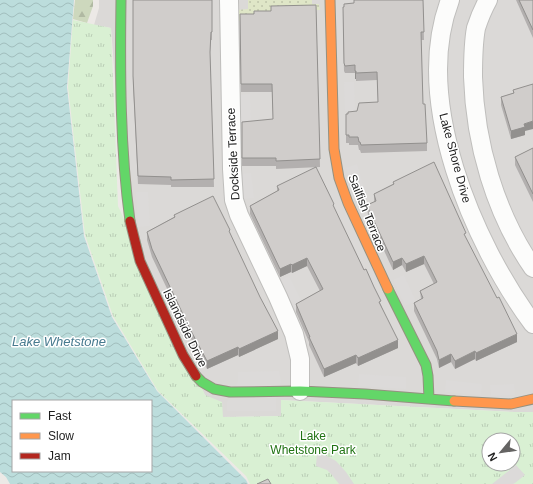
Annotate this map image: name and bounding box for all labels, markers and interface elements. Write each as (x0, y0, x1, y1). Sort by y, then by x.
street label: Dockside Terrace (224, 107, 242, 201)
street label: Lake Shore Drive (436, 111, 474, 205)
street label: Sailfish Terrace (345, 172, 389, 254)
street label: Islandside Drive (160, 287, 210, 370)
water label: Lake Whetstone (12, 334, 106, 349)
legend (12, 400, 152, 472)
text: Fast (48, 409, 72, 423)
text: Slow (48, 429, 74, 443)
park label: Lake Whetstone Park (270, 429, 357, 457)
north arrow (481, 432, 521, 472)
text: Jam (48, 449, 71, 463)
text: N (485, 450, 499, 463)

